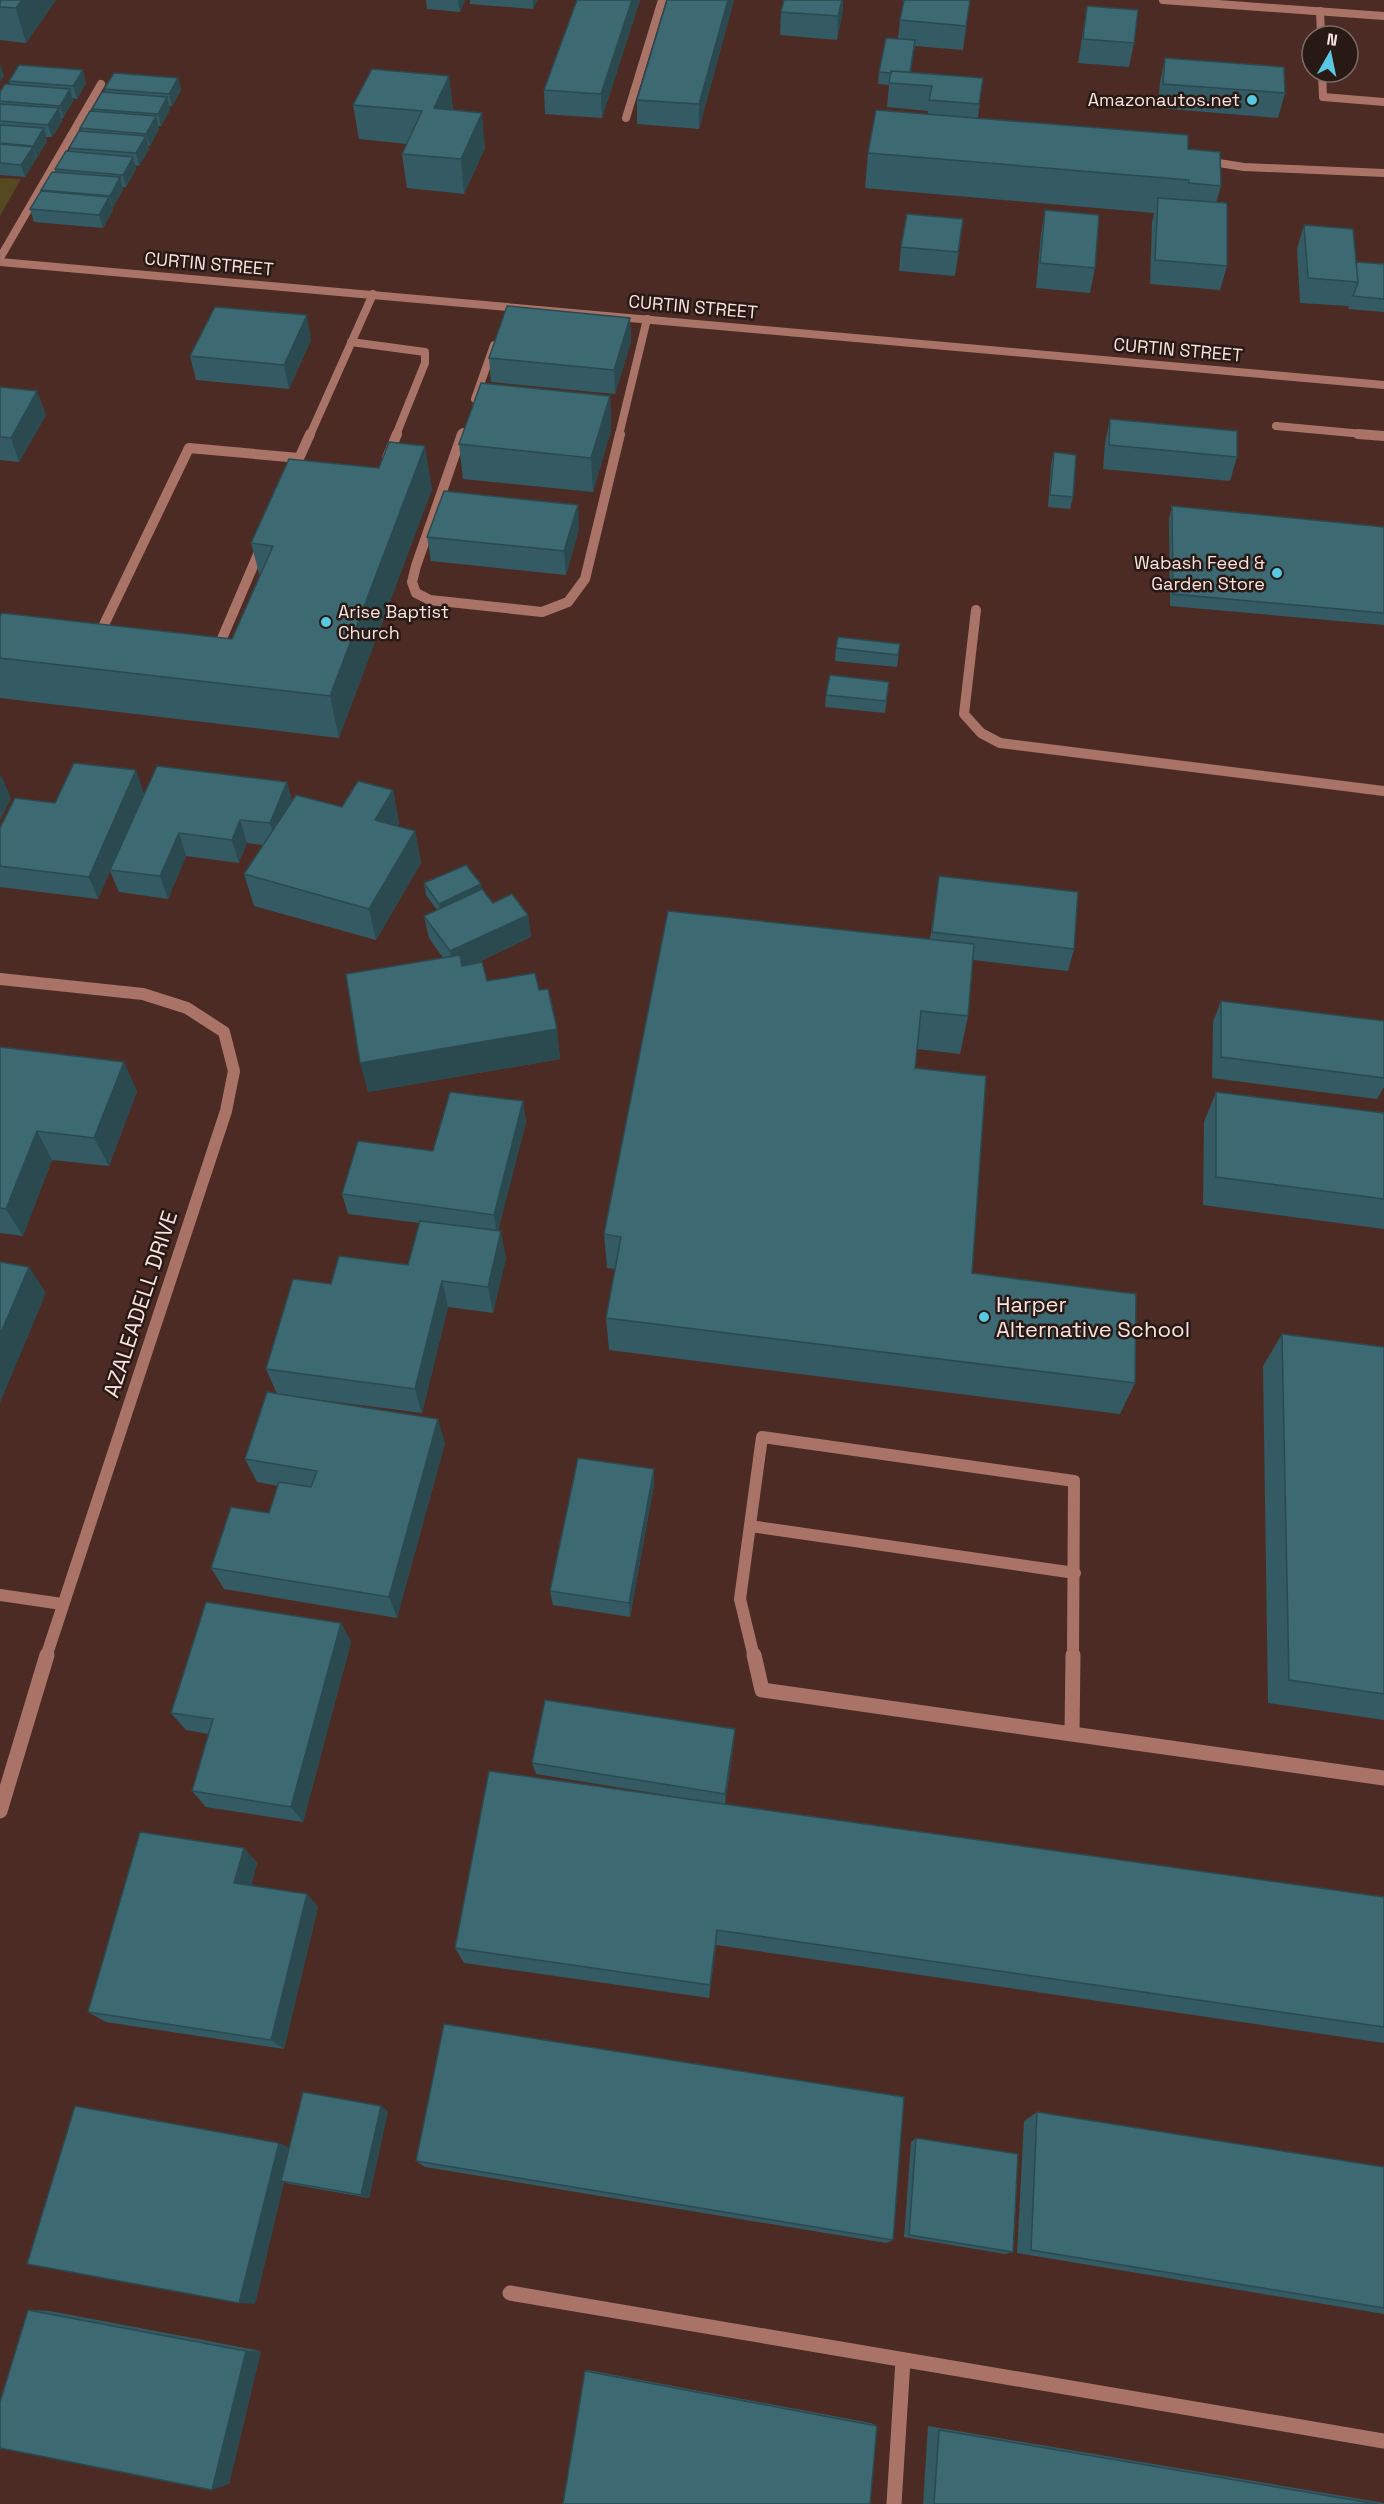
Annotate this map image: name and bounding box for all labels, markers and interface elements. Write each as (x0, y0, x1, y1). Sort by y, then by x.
north arrow (1300, 24, 1360, 84)
text: N (1325, 28, 1339, 51)
place label: Amazonautos.net (1088, 88, 1240, 111)
marker: Amazonautos.net (1245, 93, 1259, 107)
street label: CURTIN STREET (144, 246, 275, 281)
street label: CURTIN STREET (628, 289, 759, 324)
street label: CURTIN STREET (1113, 332, 1244, 367)
place label: Wabash Feed & Garden Store (1134, 551, 1265, 595)
marker: Wabash Feed & Garden Store (1270, 566, 1284, 580)
place label: Arise Baptist Church (338, 600, 449, 644)
marker: Arise Baptist Church (319, 615, 333, 629)
street label: AZALEADELL DRIVE (97, 1207, 183, 1401)
place label: Harper Alternative School (996, 1290, 1190, 1343)
marker: Harper Alternative School (977, 1310, 991, 1324)

